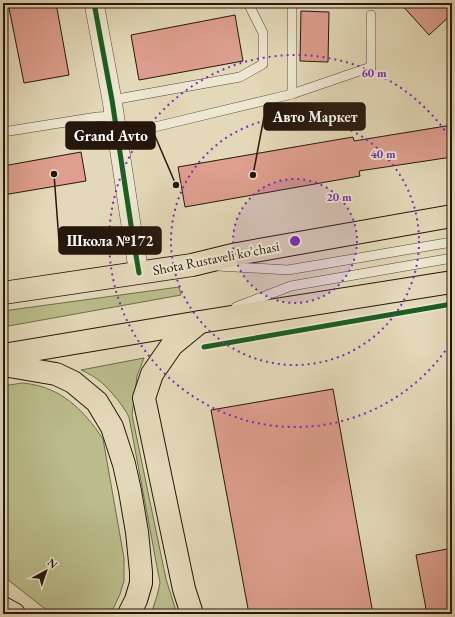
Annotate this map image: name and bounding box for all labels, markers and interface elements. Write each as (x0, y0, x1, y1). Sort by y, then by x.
text: 60 m (361, 65, 387, 81)
callout: Авто Маркет (264, 103, 365, 130)
text: Авто Маркет (271, 107, 358, 126)
callout: Grand Avto (66, 122, 155, 149)
text: Grand Avto (74, 126, 148, 145)
text: 40 m (370, 146, 396, 162)
text: 20 m (326, 189, 352, 205)
callout: Школа №172 (59, 227, 161, 254)
text: Школа №172 (67, 231, 153, 250)
centre of rings (288, 234, 302, 248)
street label: Shota Rustaveli ko'chasi (151, 237, 281, 279)
north arrow (26, 551, 66, 591)
text: N (45, 555, 60, 572)

